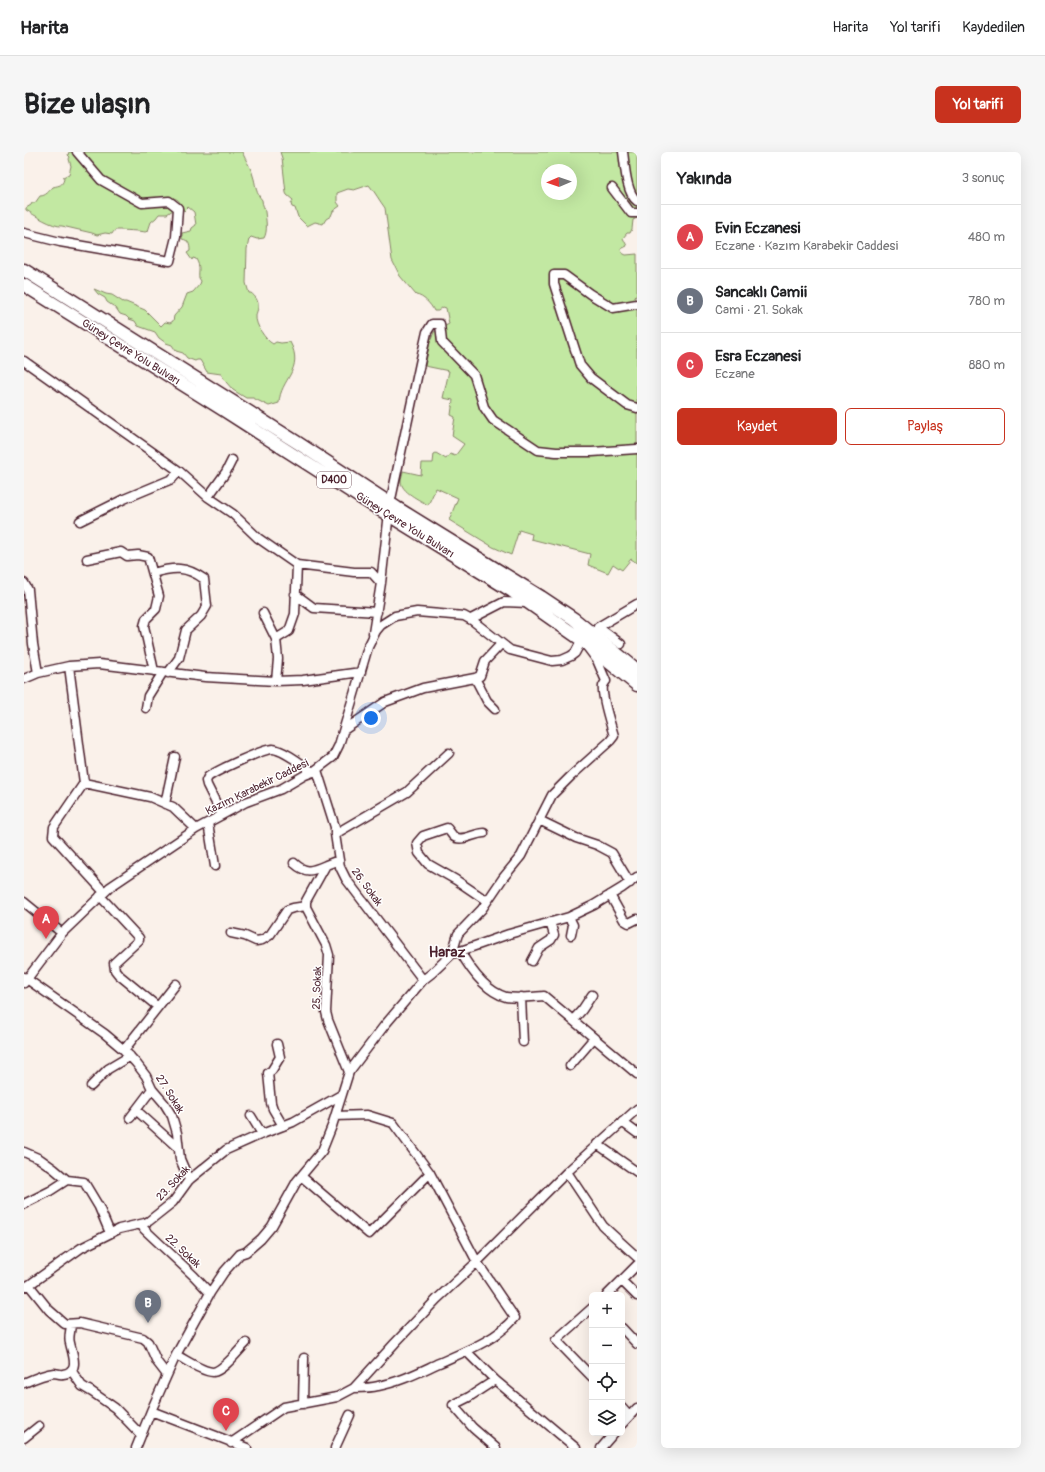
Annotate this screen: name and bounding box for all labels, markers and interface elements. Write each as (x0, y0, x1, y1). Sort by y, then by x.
text: Harita (20, 16, 69, 40)
text: Harita (832, 19, 868, 36)
text: Yol tarifi (890, 19, 940, 36)
text: Kaydedilen (962, 19, 1025, 36)
button: Yol tarifi (935, 86, 1021, 123)
text: Bize ulaşın (24, 87, 150, 122)
north arrow (541, 164, 577, 200)
text: Yakında (677, 168, 732, 189)
text: 3 sonuç (962, 170, 1005, 186)
text: Evin Eczanesi (715, 219, 801, 238)
text: A (686, 229, 694, 245)
text: 480 m (968, 229, 1005, 245)
text: Eczane · Kazım Karabekir Caddesi (715, 238, 898, 254)
text: Sancaklı Camii (715, 283, 807, 302)
text: B (686, 293, 694, 309)
text: 780 m (968, 293, 1005, 309)
text: Cami · 21. Sokak (715, 302, 803, 318)
street label: Güney Çevre Yolu Bulvarı (79, 316, 183, 388)
text: Esra Eczanesi (715, 347, 801, 366)
text: C (686, 357, 694, 373)
text: 880 m (969, 357, 1005, 373)
text: Eczane (715, 366, 755, 382)
button: Kaydet (677, 408, 837, 445)
button: Paylaş (845, 408, 1005, 445)
road number: D400 (317, 472, 351, 488)
street label: Güney Çevre Yolu Bulvarı (353, 489, 457, 561)
your location (361, 708, 381, 728)
street label: Kazım Karabekir Caddesi (203, 756, 311, 818)
street label: 26. Sokak (349, 865, 385, 909)
pin: A (33, 906, 59, 939)
district label: Haraz (429, 943, 465, 962)
street label: 25. Sokak (310, 966, 324, 1010)
street label: 27. Sokak (153, 1072, 187, 1116)
street label: 23. Sokak (153, 1162, 193, 1203)
street label: 22. Sokak (163, 1231, 204, 1271)
pin: B (135, 1290, 161, 1323)
map controls (589, 1292, 625, 1436)
button: + (589, 1292, 625, 1328)
button: − (589, 1328, 625, 1364)
button: locate (589, 1364, 625, 1400)
pin: C (213, 1398, 239, 1431)
button: layers (589, 1400, 625, 1436)

